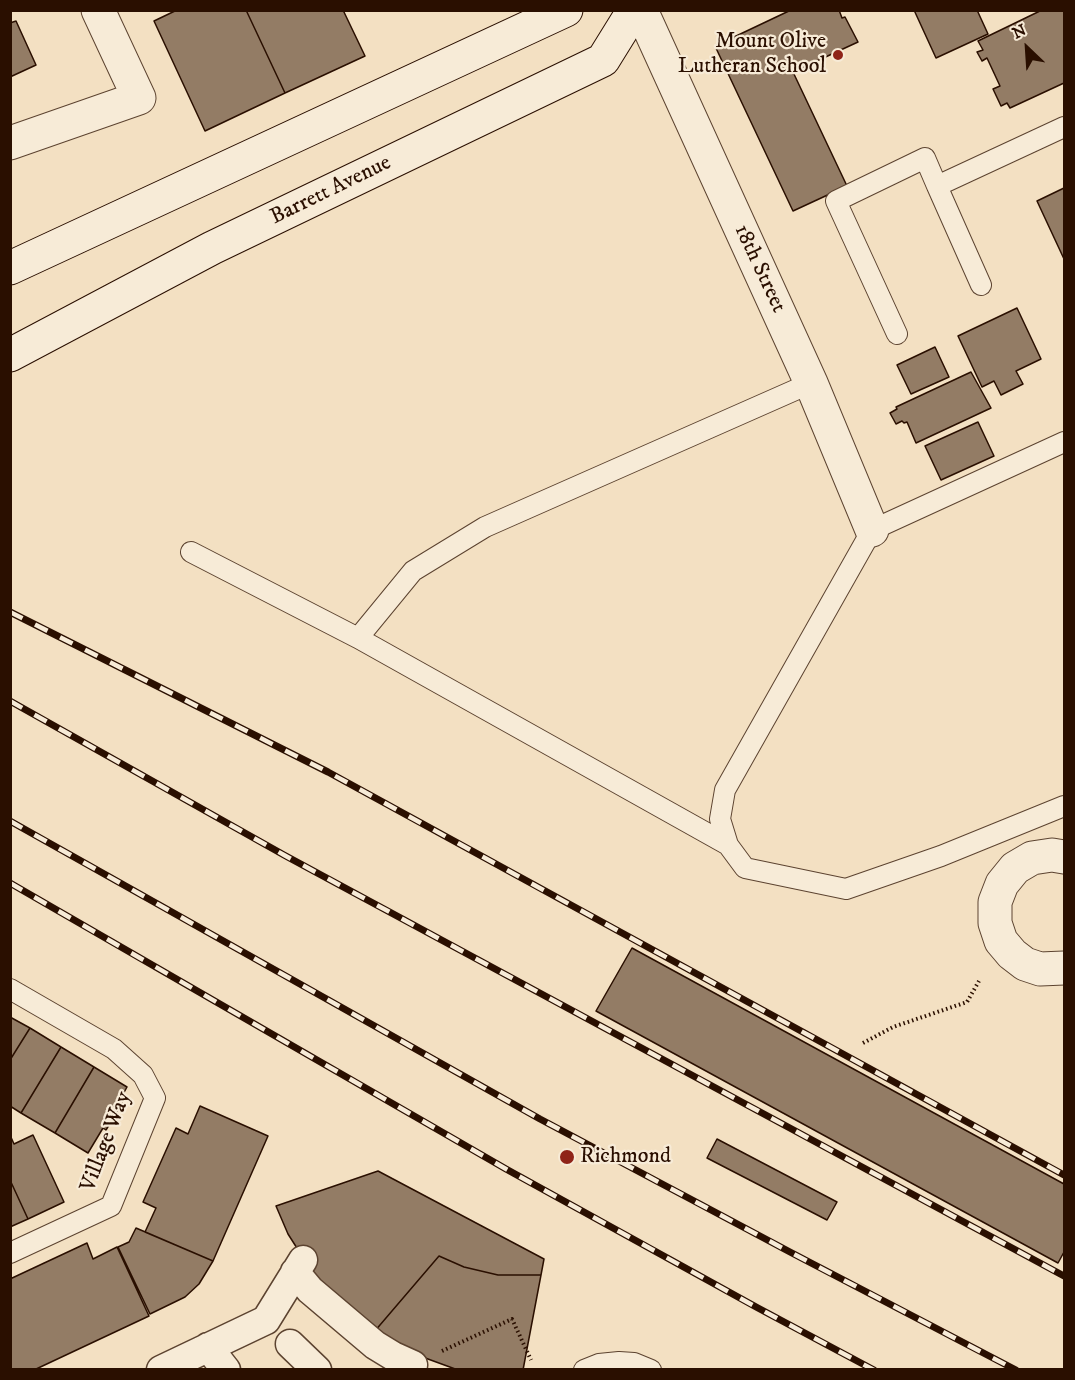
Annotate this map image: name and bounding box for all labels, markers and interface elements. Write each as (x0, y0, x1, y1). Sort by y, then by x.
north arrow (997, 18, 1057, 78)
text: N (1009, 20, 1030, 44)
place label: Mount Olive Lutheran School (678, 29, 826, 80)
marker: Mount Olive Lutheran School (831, 48, 845, 62)
street label: Barrett Avenue (266, 150, 396, 232)
street label: 18th Street (727, 221, 791, 317)
street label: Village Way (76, 1088, 138, 1196)
place label: Richmond (580, 1144, 671, 1170)
marker: Richmond (558, 1148, 576, 1166)

